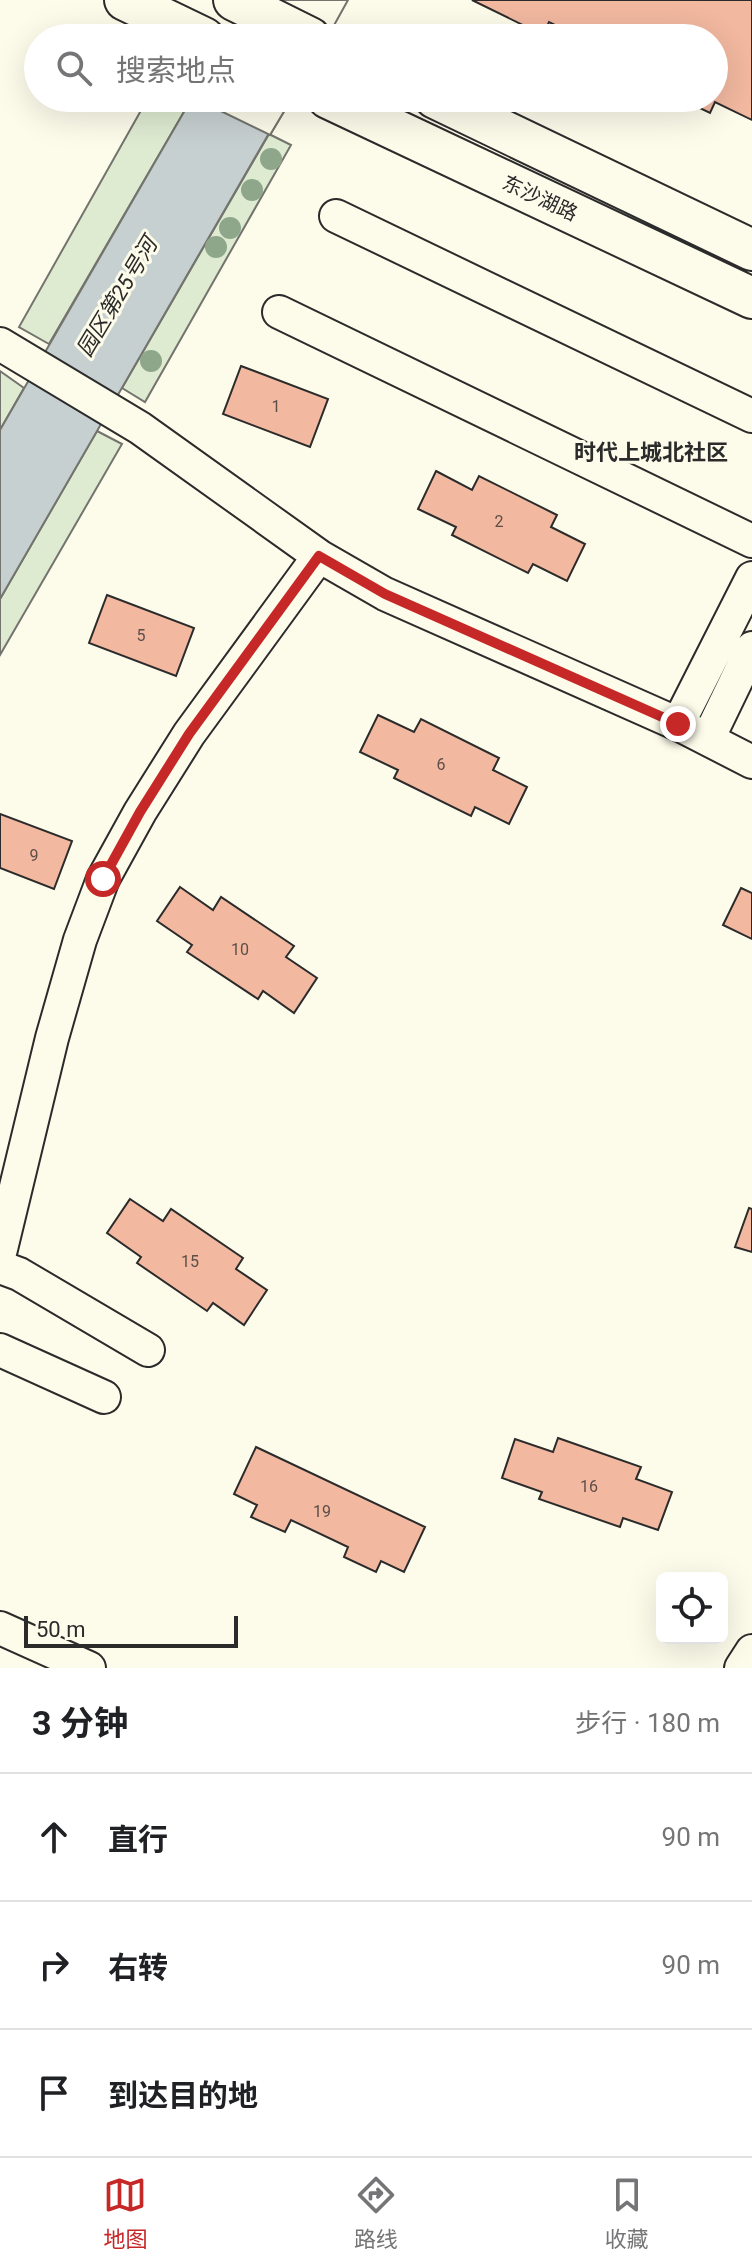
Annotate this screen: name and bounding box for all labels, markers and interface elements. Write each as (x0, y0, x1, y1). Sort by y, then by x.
search box (24, 24, 728, 112)
icon: search (52, 46, 96, 90)
text: 搜索地点 (116, 53, 236, 88)
street label: 东沙湖路 (499, 170, 581, 226)
water label: 园区第25号河 (72, 230, 164, 361)
house number: 1 (272, 397, 281, 416)
district label: 时代上城北社区 (574, 440, 728, 465)
house number: 2 (495, 512, 504, 531)
house number: 5 (137, 626, 146, 645)
route end (660, 706, 696, 742)
house number: 6 (437, 755, 446, 774)
house number: 9 (30, 846, 39, 865)
route start (85, 861, 121, 897)
house number: 10 (231, 940, 249, 959)
house number: 15 (181, 1252, 199, 1271)
house number: 16 (580, 1477, 598, 1496)
house number: 19 (313, 1502, 331, 1521)
map controls (656, 1572, 728, 1644)
button: locate (656, 1572, 728, 1644)
scale bar (24, 1612, 238, 1648)
text: 50 m (36, 1617, 85, 1642)
text: 3 分钟 (32, 1703, 128, 1743)
text: 步行 · 180 m (575, 1708, 720, 1738)
icon: ahead (32, 1815, 76, 1859)
text: 直行 (108, 1822, 168, 1857)
text: 90 m (662, 1822, 720, 1852)
icon: right (32, 1943, 76, 1987)
text: 右转 (108, 1950, 168, 1985)
text: 90 m (662, 1950, 720, 1980)
icon: arrive (32, 2071, 76, 2115)
text: 到达目的地 (108, 2078, 258, 2113)
tab: 地图 (103, 2173, 147, 2253)
tab: 路线 (354, 2173, 398, 2253)
tab: 收藏 (605, 2173, 649, 2253)

